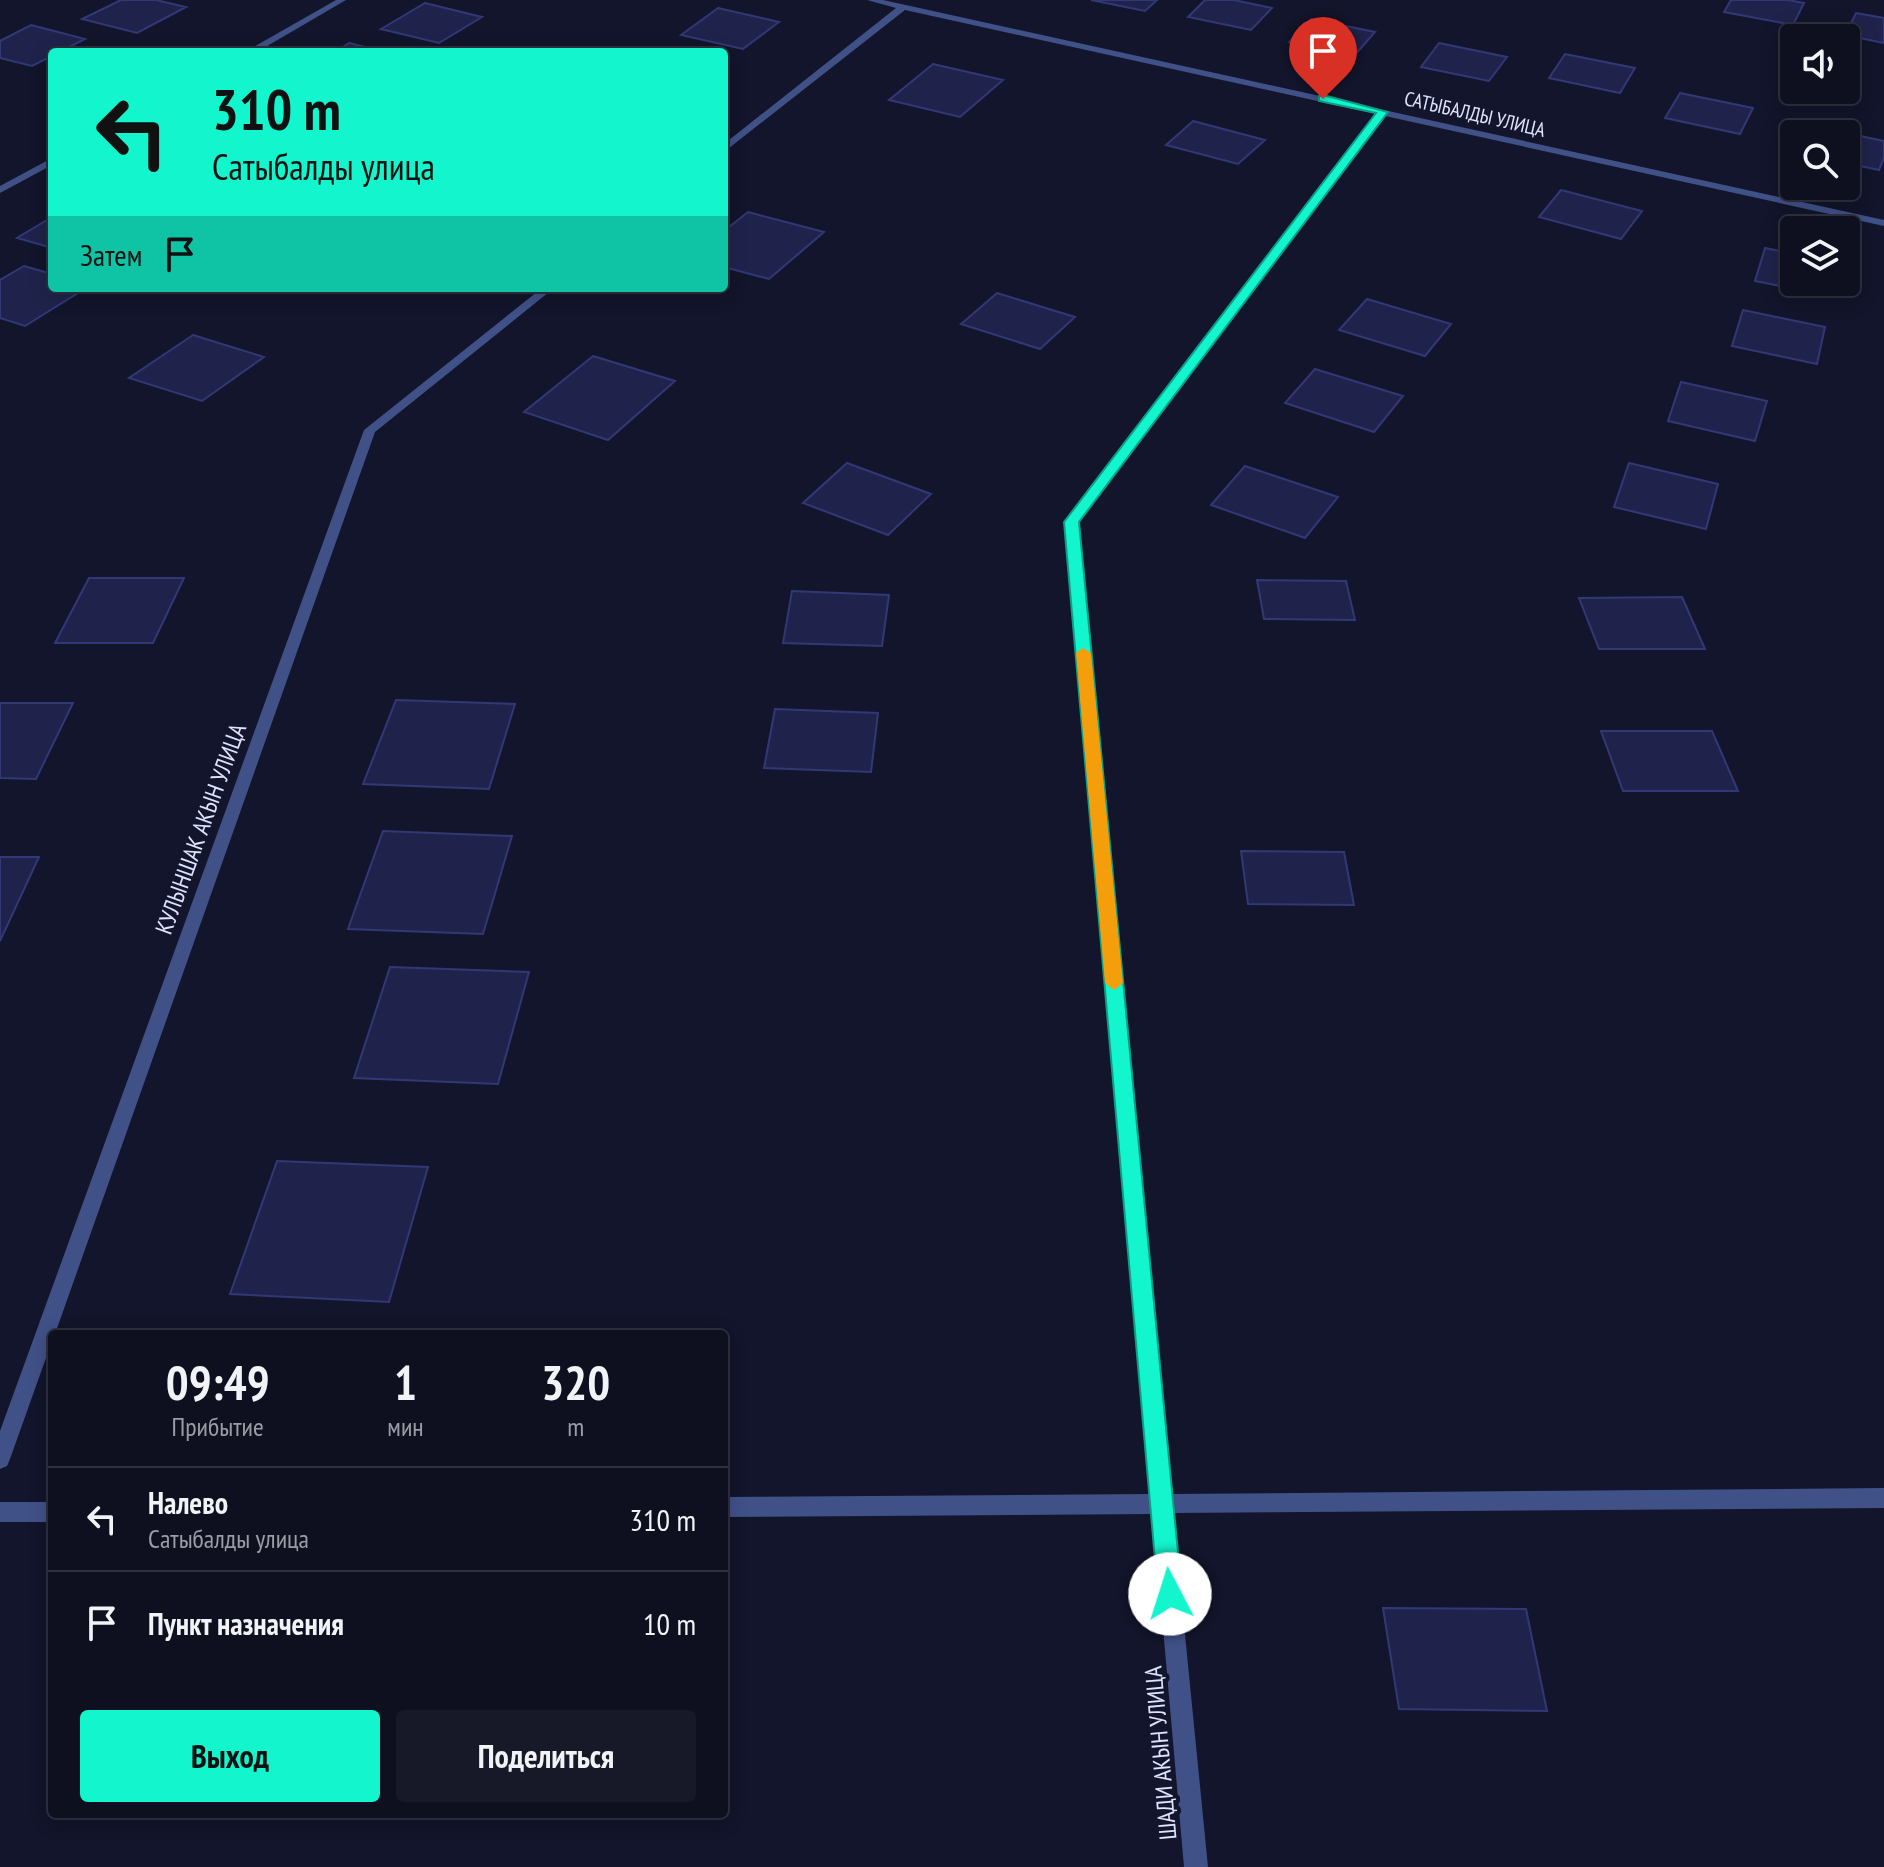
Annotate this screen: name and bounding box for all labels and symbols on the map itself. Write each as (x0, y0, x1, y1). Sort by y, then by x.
pin (1289, 17, 1357, 99)
street label: САТЫБАЛДЫ УЛИЦА (1402, 85, 1549, 143)
street label: КУЛЫНШАК АКЫН УЛИЦА (148, 719, 253, 939)
position arrow (1128, 1552, 1212, 1636)
street label: ШАДИ АКЫН УЛИЦА (1137, 1664, 1184, 1841)

